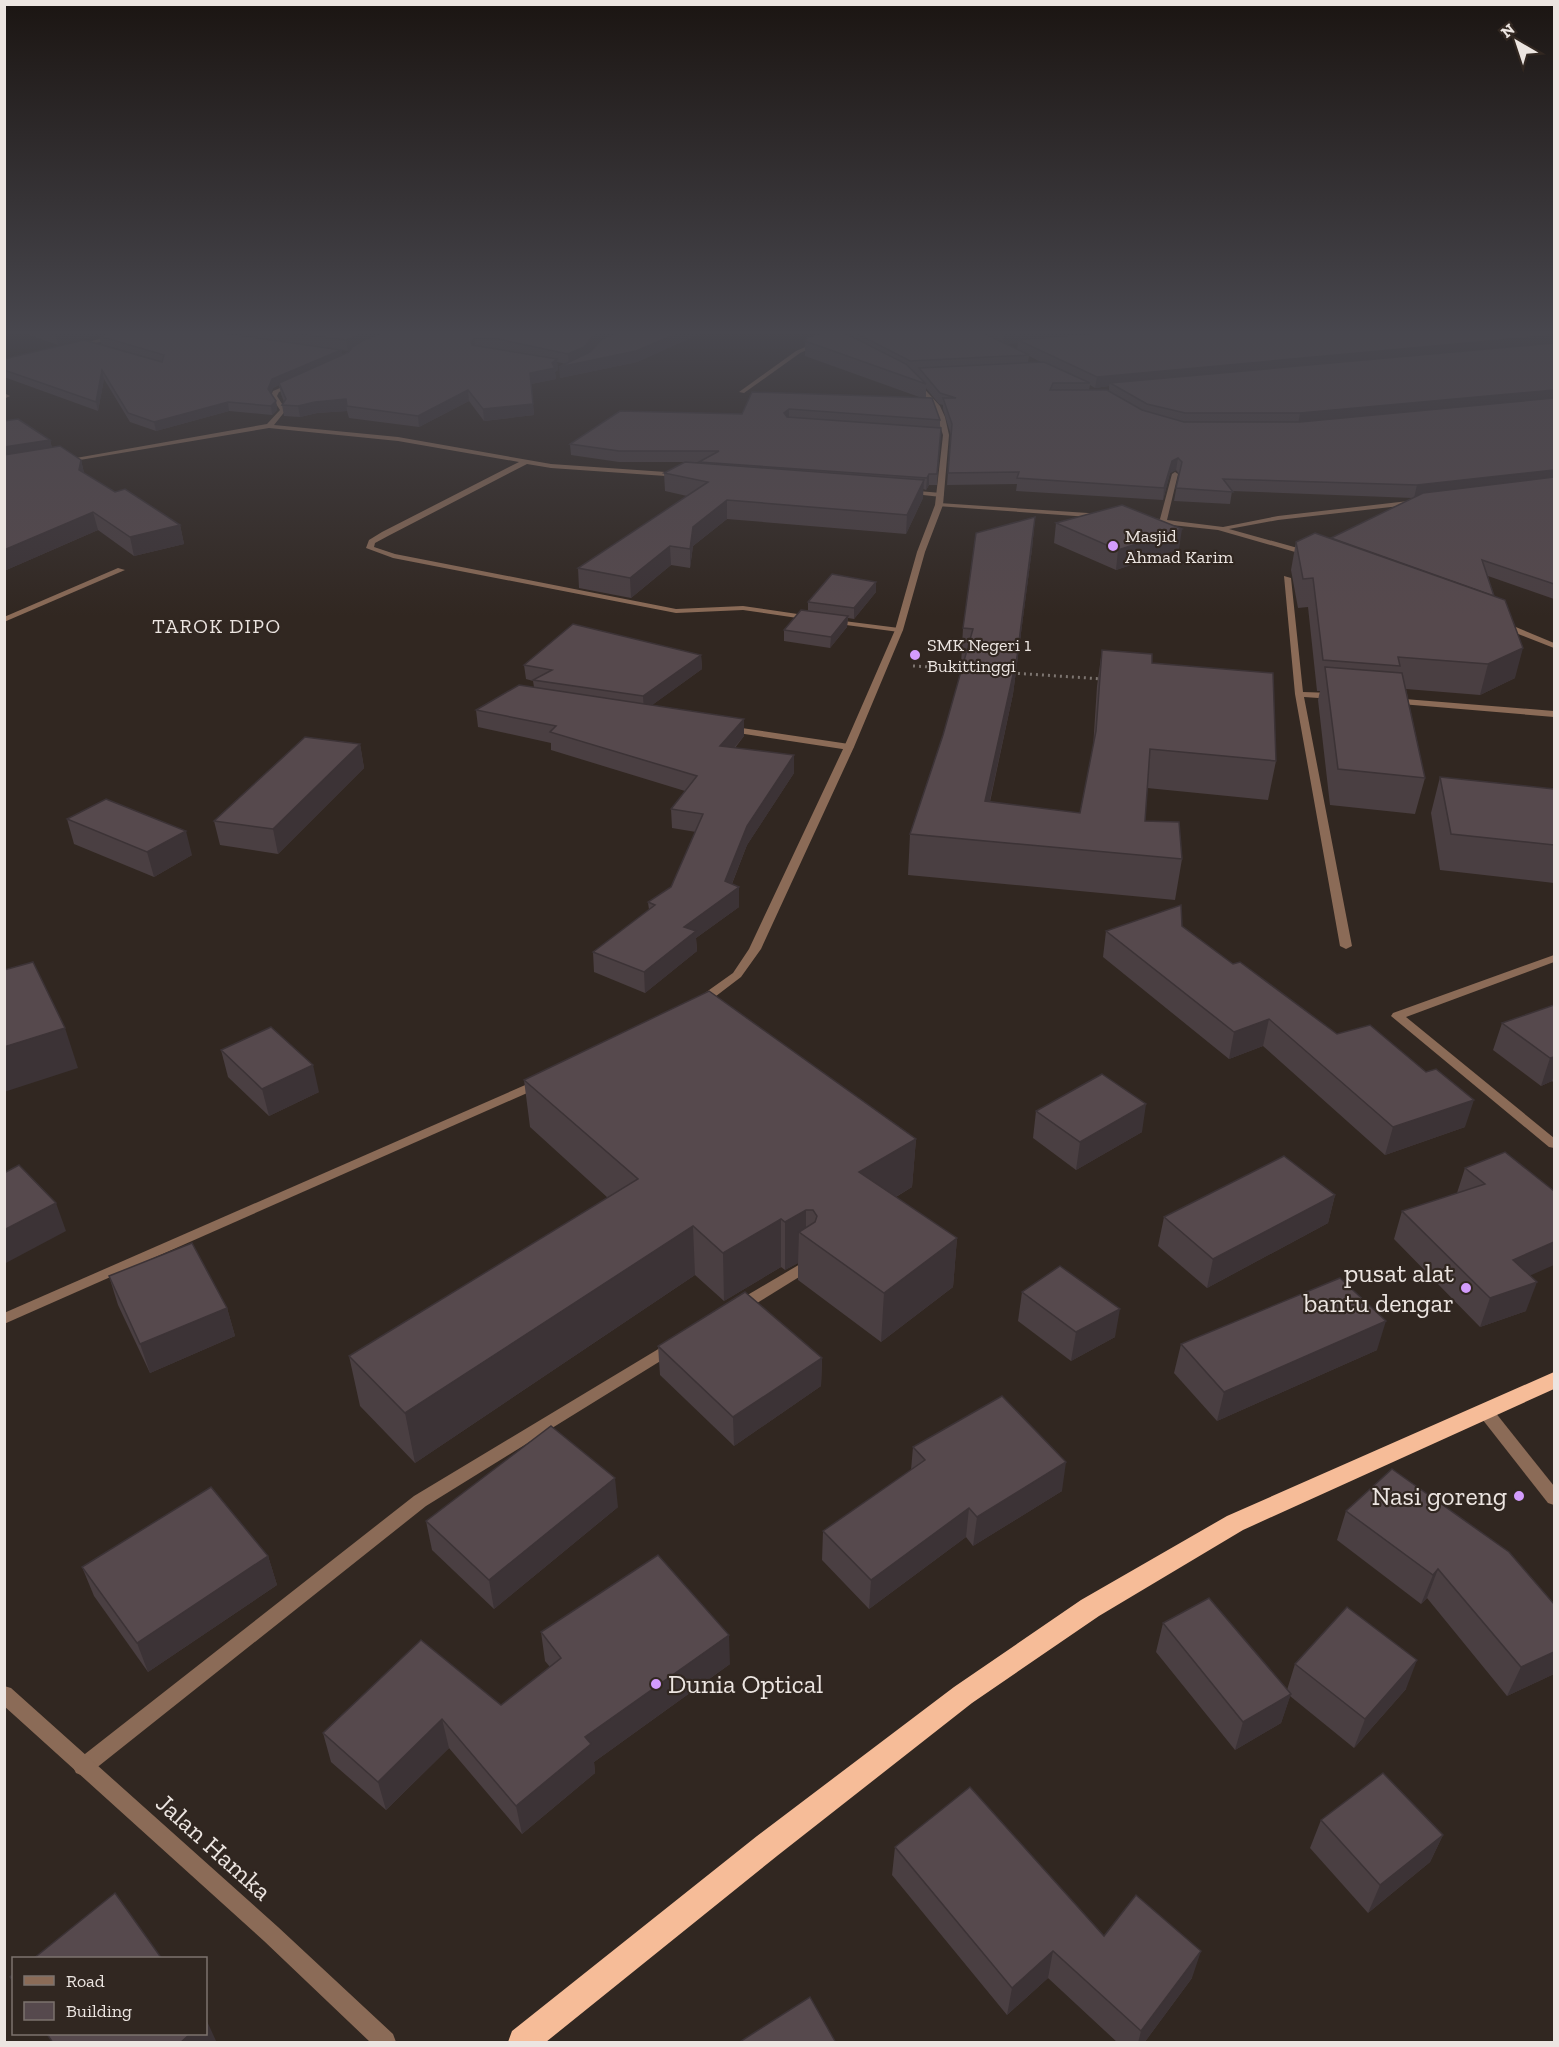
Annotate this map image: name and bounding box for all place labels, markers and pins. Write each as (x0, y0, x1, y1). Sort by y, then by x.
place label: Masjid Ahmad Karim (1125, 525, 1234, 568)
marker: Masjid Ahmad Karim (1106, 539, 1120, 553)
place label: SMK Negeri 1 Bukittinggi (927, 634, 1031, 677)
marker: SMK Negeri 1 Bukittinggi (908, 648, 922, 662)
place label: pusat alat bantu dengar (1302, 1257, 1454, 1319)
marker: pusat alat bantu dengar (1459, 1281, 1473, 1295)
place label: Nasi goreng (1371, 1480, 1507, 1512)
marker: Nasi goreng (1512, 1489, 1526, 1503)
place label: Dunia Optical (668, 1668, 823, 1700)
marker: Dunia Optical (649, 1677, 663, 1691)

